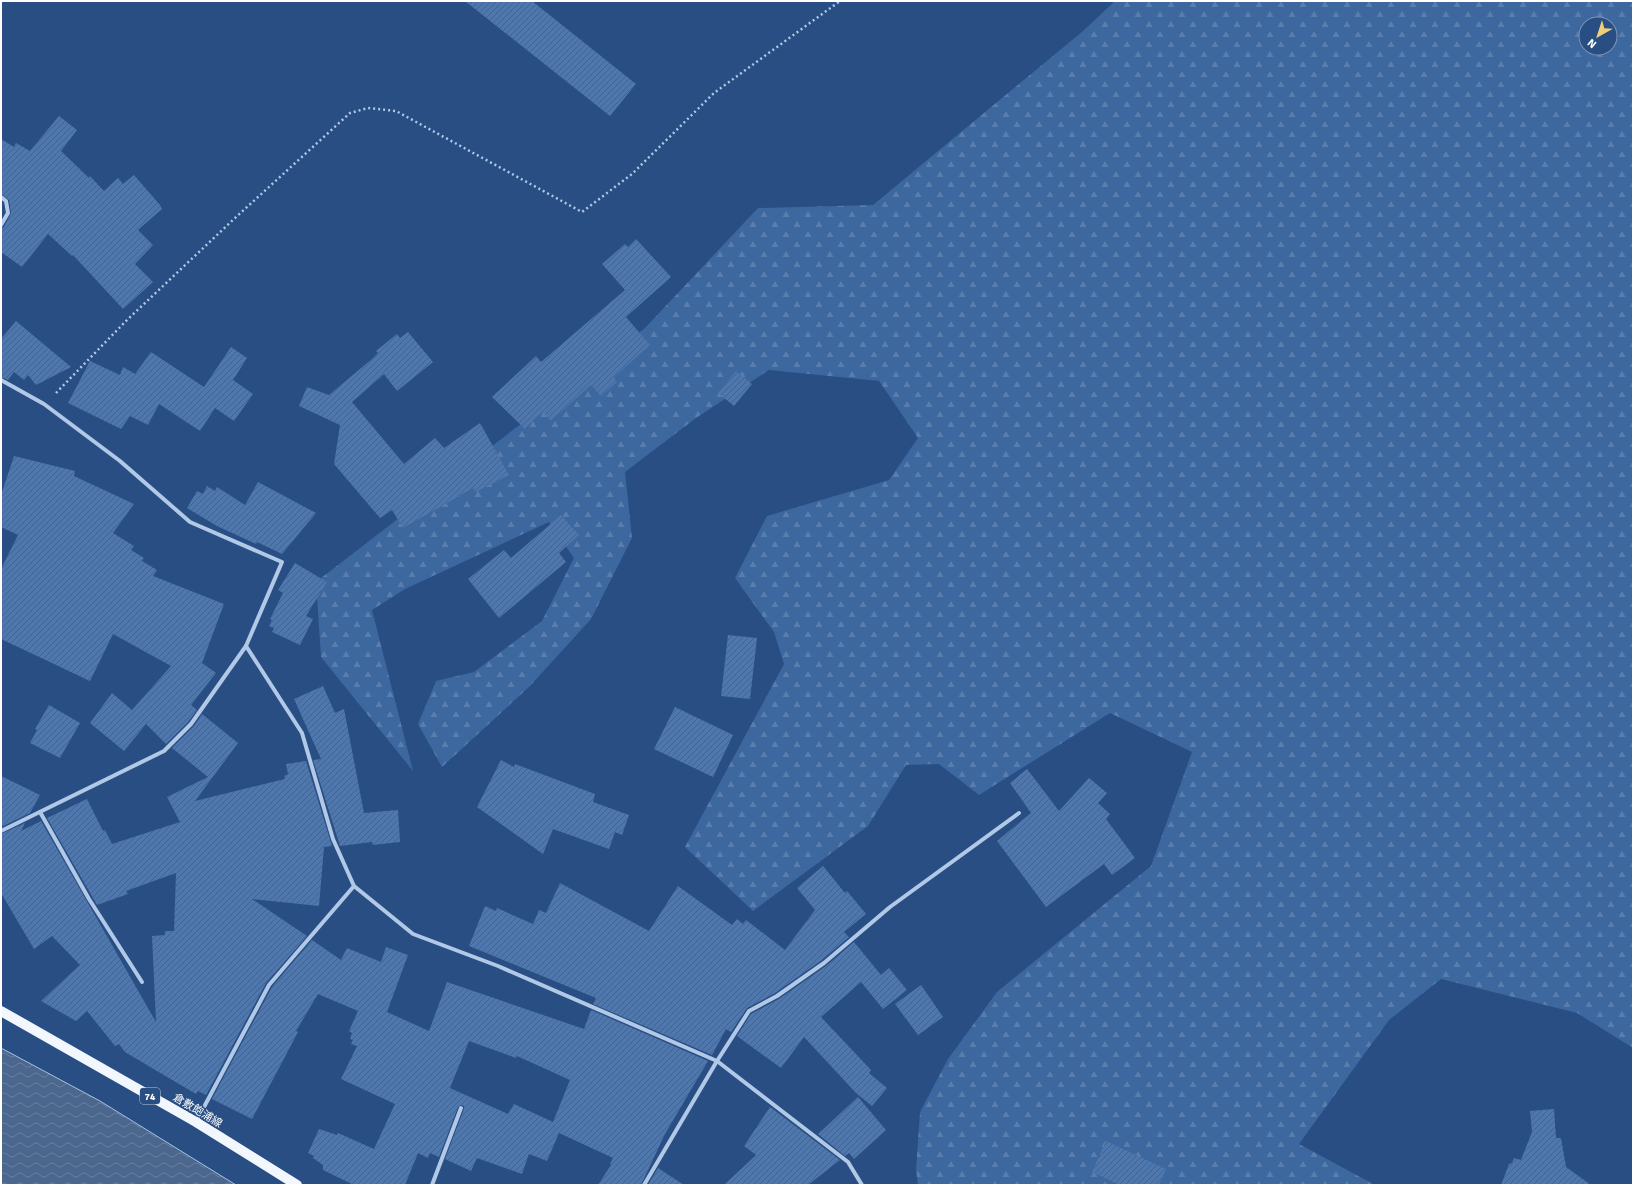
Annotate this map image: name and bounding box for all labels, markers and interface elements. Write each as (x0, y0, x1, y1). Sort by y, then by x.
north arrow (1578, 16, 1618, 56)
text: N (1585, 36, 1599, 51)
road number: 74 (140, 1088, 160, 1104)
street label: 倉敷飽浦線 (171, 1091, 225, 1130)

